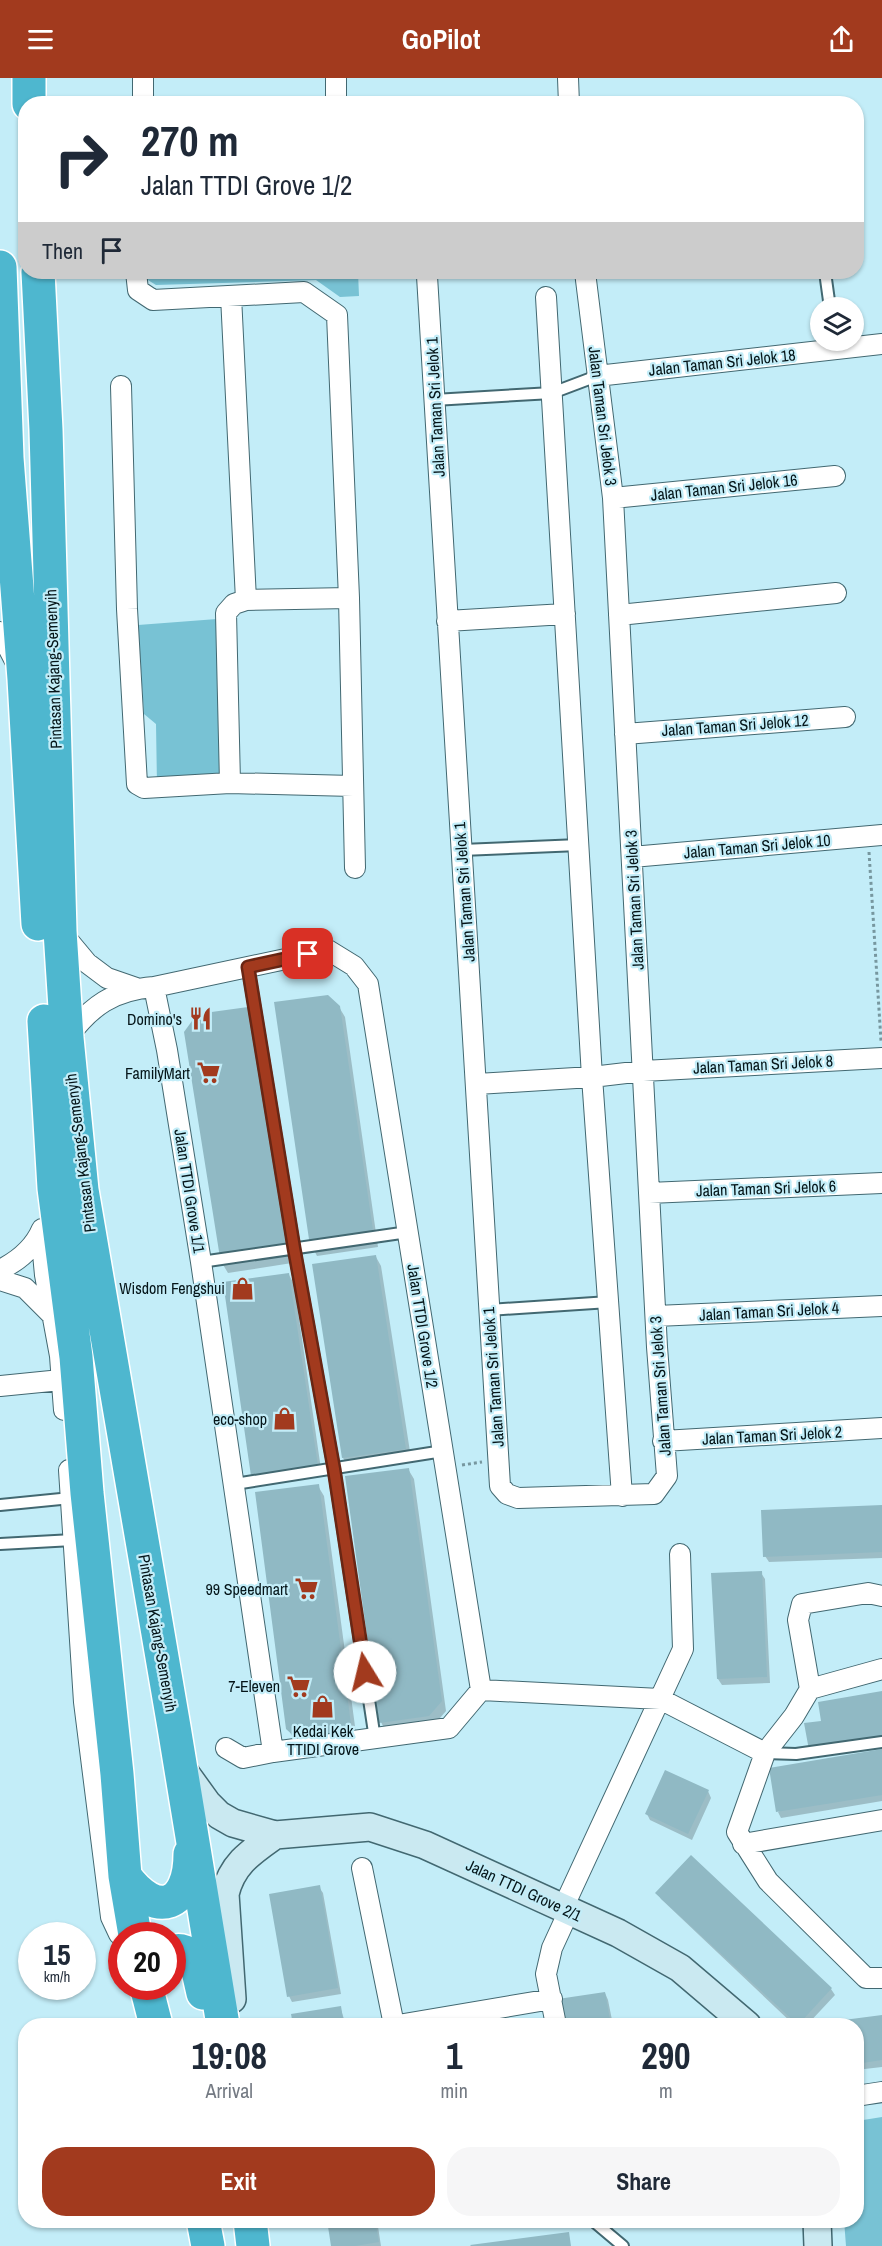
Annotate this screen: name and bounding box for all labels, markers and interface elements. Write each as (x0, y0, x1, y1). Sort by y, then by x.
text: GoPilot (402, 21, 480, 57)
icon: menu (24, 23, 57, 56)
icon: share (825, 23, 858, 56)
text: 270 m (141, 113, 239, 169)
icon: right (42, 120, 120, 198)
text: Jalan TTDI Grove 1/2 (141, 167, 352, 203)
icon: arrive (95, 234, 128, 267)
text: Then (42, 236, 83, 266)
map controls (810, 297, 864, 351)
button: layers (810, 297, 864, 351)
street label: Jalan Taman Sri Jelok 1 (420, 336, 450, 478)
street label: Jalan Taman Sri Jelok 18 (648, 343, 796, 381)
street label: Jalan Taman Sri Jelok 3 (584, 345, 622, 487)
street label: Jalan Taman Sri Jelok 16 (650, 468, 798, 506)
street label: Pintasan Kajang-Semenyih (39, 589, 67, 749)
street label: Jalan Taman Sri Jelok 12 (661, 709, 809, 741)
street label: Jalan Taman Sri Jelok 1 (448, 821, 480, 963)
street label: Jalan Taman Sri Jelok 3 (619, 829, 649, 971)
street label: Jalan Taman Sri Jelok 10 (683, 829, 831, 863)
pin (282, 928, 333, 979)
icon: arrive (291, 937, 324, 970)
restaurant icon: Domino's (187, 1006, 213, 1032)
place label: Domino's (127, 1008, 182, 1030)
street label: Jalan Taman Sri Jelok 8 (692, 1049, 834, 1079)
supermarket icon: FamilyMart (195, 1060, 221, 1086)
place label: FamilyMart (125, 1062, 190, 1084)
street label: Pintasan Kajang-Semenyih (59, 1072, 101, 1234)
street label: Jalan TTDI Grove 1/1 (169, 1127, 211, 1255)
street label: Jalan Taman Sri Jelok 6 (696, 1175, 836, 1201)
street label: Jalan TTDI Grove 1/2 (402, 1262, 444, 1390)
shop icon: Wisdom Fengshui (230, 1275, 256, 1301)
place label: Wisdom Fengshui (119, 1277, 225, 1299)
street label: Jalan Taman Sri Jelok 4 (698, 1296, 840, 1326)
street label: Jalan Taman Sri Jelok 1 (477, 1306, 509, 1448)
street label: Jalan Taman Sri Jelok 3 (644, 1315, 676, 1457)
shop icon: eco-shop (272, 1406, 298, 1432)
place label: eco-shop (213, 1408, 267, 1430)
street label: Jalan Taman Sri Jelok 2 (701, 1420, 843, 1450)
street label: Pintasan Kajang-Semenyih (133, 1552, 183, 1714)
supermarket icon: 99 Speedmart (293, 1576, 319, 1602)
place label: 99 Speedmart (206, 1578, 288, 1600)
position arrow (333, 1640, 397, 1704)
supermarket icon: 7-Eleven (285, 1673, 311, 1699)
place label: 7-Eleven (228, 1675, 280, 1697)
shop icon: Kedai Kek TTIDI Grove (310, 1693, 336, 1719)
place label: Kedai Kek TTIDI Grove (287, 1720, 359, 1760)
street label: Jalan TTDI Grove 2/1 (463, 1854, 586, 1927)
speed limit sign: 20 (108, 1922, 186, 2000)
text: 15 (43, 1934, 71, 1974)
text: km/h (44, 1966, 70, 1987)
text: 19:08 (191, 2032, 267, 2080)
text: 1 (446, 2032, 462, 2080)
text: 290 (641, 2032, 691, 2080)
text: Arrival (206, 2077, 253, 2104)
text: min (440, 2077, 468, 2104)
text: m (659, 2077, 673, 2104)
button: Exit (42, 2147, 435, 2216)
button: Share (447, 2147, 840, 2216)

